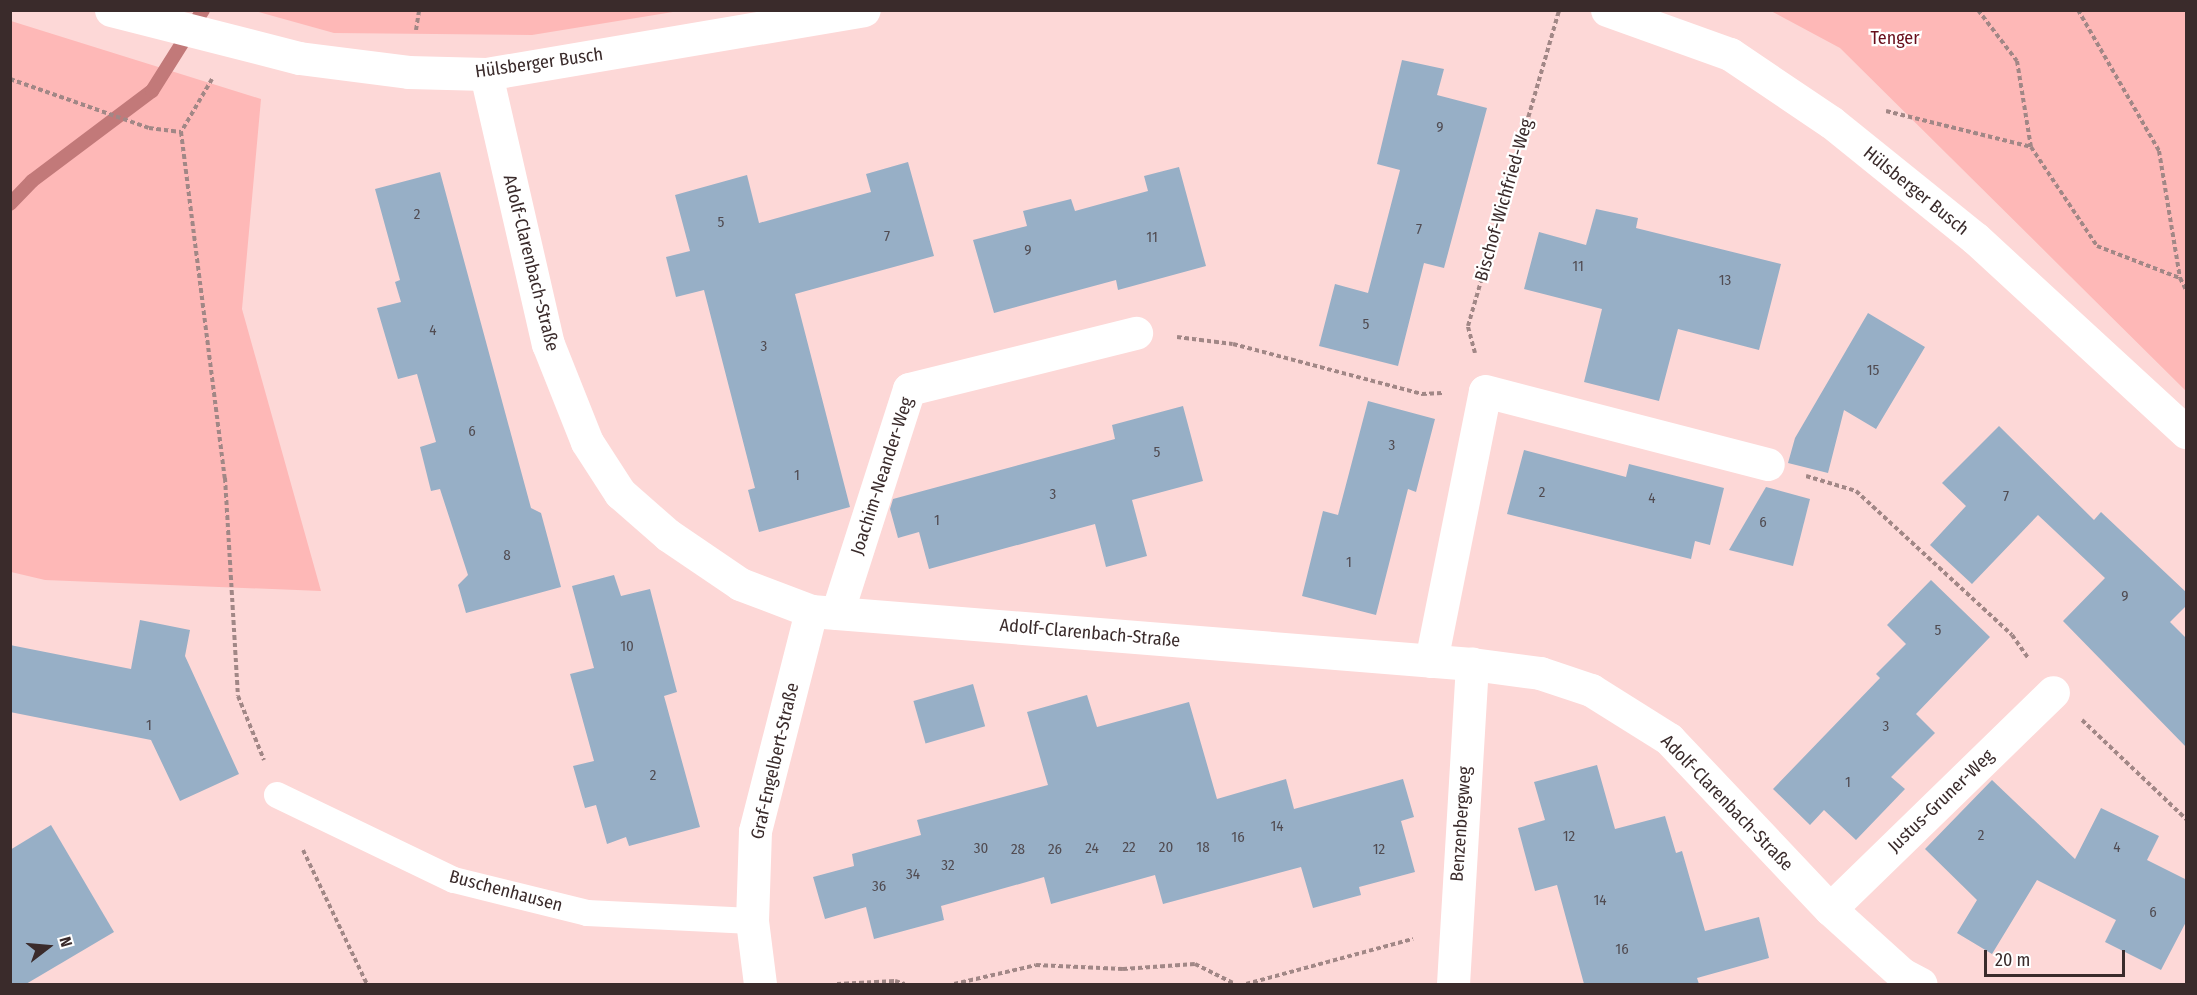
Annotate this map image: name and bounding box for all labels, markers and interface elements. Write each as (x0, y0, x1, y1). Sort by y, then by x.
park label: Tenger (1870, 27, 1920, 49)
street label: Hülsberger Busch (474, 43, 604, 83)
street label: Bischof-Wichfried-Weg (1470, 116, 1538, 284)
house number: 9 (1436, 119, 1444, 137)
street label: Hülsberger Busch (1859, 142, 1973, 240)
street label: Adolf-Clarenbach-Straße (499, 173, 563, 353)
house number: 2 (414, 206, 420, 224)
house number: 5 (718, 214, 724, 232)
house number: 7 (1416, 221, 1422, 239)
house number: 7 (884, 228, 890, 246)
house number: 11 (1146, 229, 1158, 247)
house number: 9 (1024, 242, 1032, 260)
house number: 11 (1572, 258, 1584, 276)
house number: 13 (1719, 272, 1731, 290)
house number: 5 (1363, 316, 1369, 334)
house number: 4 (429, 322, 437, 340)
house number: 3 (761, 338, 767, 356)
house number: 15 (1867, 362, 1879, 380)
street label: Joachim-Neander-Weg (846, 394, 918, 558)
house number: 6 (468, 423, 476, 441)
house number: 3 (1389, 437, 1395, 455)
house number: 5 (1154, 444, 1160, 462)
house number: 1 (794, 467, 800, 485)
house number: 2 (1539, 484, 1545, 502)
house number: 3 (1050, 486, 1056, 504)
house number: 7 (2003, 488, 2009, 506)
house number: 4 (1648, 490, 1656, 508)
house number: 1 (934, 512, 940, 530)
house number: 6 (1759, 514, 1767, 532)
house number: 8 (503, 547, 511, 565)
house number: 1 (1346, 554, 1352, 572)
house number: 9 (2121, 588, 2129, 606)
street label: Adolf-Clarenbach-Straße (999, 614, 1181, 652)
house number: 5 (1935, 622, 1941, 640)
house number: 10 (620, 638, 634, 656)
street label: Graf-Engelbert-Straße (746, 681, 804, 841)
house number: 1 (146, 717, 152, 735)
house number: 3 (1883, 718, 1889, 736)
street label: Adolf-Clarenbach-Straße (1656, 730, 1798, 876)
street label: Justus-Gruner-Weg (1884, 745, 1998, 857)
street label: Benzenbergweg (1446, 766, 1476, 882)
house number: 2 (650, 767, 656, 785)
house number: 1 (1845, 774, 1851, 792)
house number: 14 (1270, 818, 1284, 836)
house number: 2 (1978, 827, 1984, 845)
house number: 12 (1563, 828, 1575, 846)
house number: 16 (1231, 829, 1245, 847)
house number: 22 (1122, 839, 1136, 857)
house number: 20 (1159, 839, 1173, 857)
house number: 18 (1196, 839, 1210, 857)
house number: 4 (2113, 839, 2121, 857)
house number: 30 (974, 840, 988, 858)
house number: 24 (1085, 840, 1099, 858)
house number: 28 (1011, 841, 1025, 859)
house number: 26 (1048, 841, 1062, 859)
house number: 12 (1373, 841, 1385, 859)
house number: 32 (941, 857, 955, 875)
street label: Buschenhausen (447, 866, 565, 916)
house number: 34 (906, 866, 920, 884)
house number: 36 (872, 878, 886, 896)
house number: 14 (1593, 892, 1607, 910)
house number: 6 (2149, 904, 2157, 922)
north arrow (18, 917, 78, 977)
text: N (55, 935, 76, 949)
scale bar (1987, 938, 2128, 976)
house number: 16 (1615, 941, 1629, 959)
text: 20 m (1995, 949, 2030, 971)

